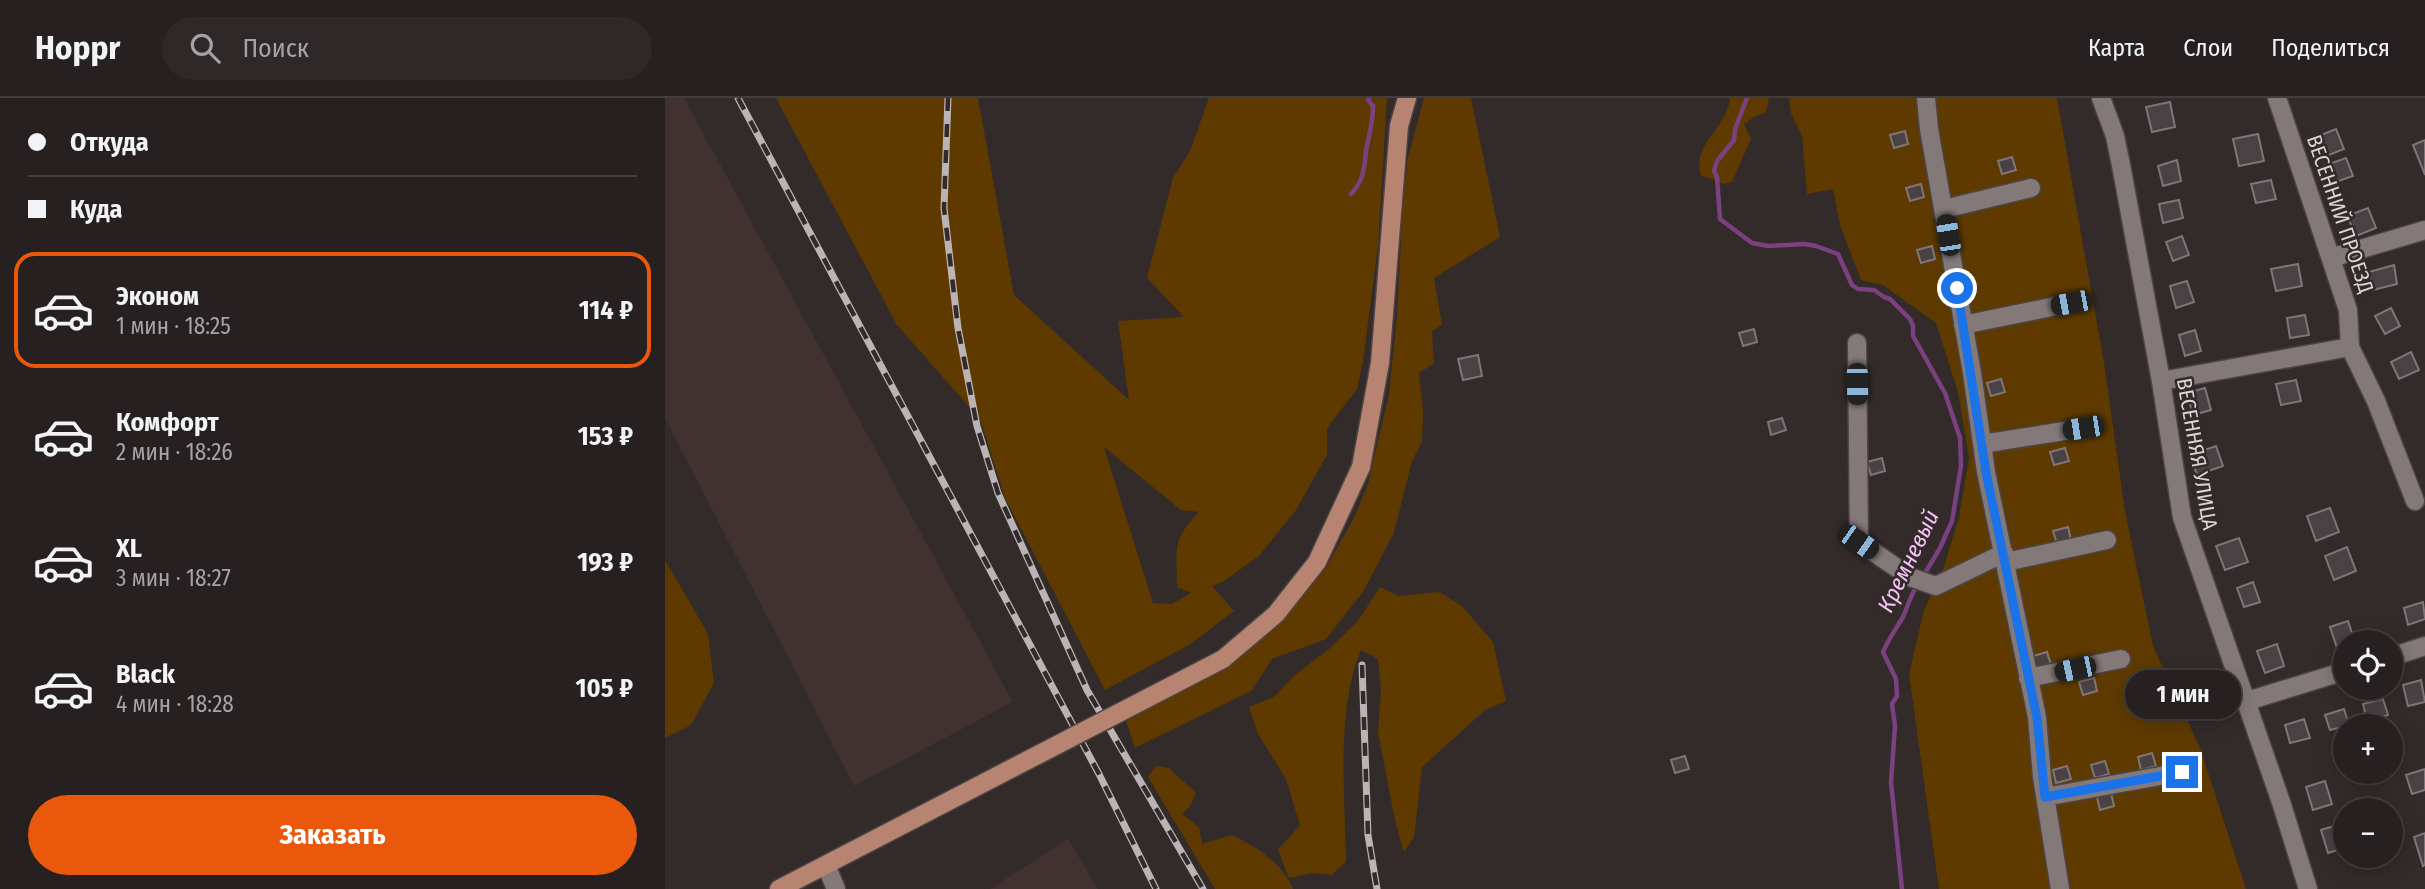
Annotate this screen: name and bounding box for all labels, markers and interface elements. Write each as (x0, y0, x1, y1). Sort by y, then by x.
search box (162, 17, 652, 80)
text: Hoppr (35, 28, 120, 68)
icon: search (186, 29, 224, 67)
text: Поиск (242, 33, 309, 64)
text: Карта (2088, 34, 2145, 62)
text: Слои (2183, 34, 2233, 62)
text: Поделиться (2271, 34, 2390, 62)
text: Откуда (70, 127, 149, 158)
street label: ВЕСЕННИЙ ПРОЕЗД (2301, 132, 2379, 296)
text: Куда (70, 194, 123, 225)
car (1935, 213, 1962, 257)
route start (1941, 272, 1973, 304)
icon: car (32, 279, 95, 342)
text: Эконом (116, 281, 199, 312)
car (2049, 289, 2094, 317)
text: 114 ₽ (579, 295, 633, 326)
text: 1 мин · 18:25 (116, 312, 231, 340)
car (1847, 363, 1868, 405)
street label: ВЕСЕННЯЯ УЛИЦА (2171, 376, 2223, 532)
icon: car (32, 405, 95, 468)
text: Комфорт (116, 407, 219, 438)
car (2061, 414, 2106, 442)
text: 153 ₽ (578, 421, 633, 452)
text: 2 мин · 18:26 (116, 438, 233, 466)
water label: Кремневый (1871, 505, 1945, 617)
car (1836, 521, 1883, 563)
icon: car (32, 531, 95, 594)
text: XL (116, 533, 142, 564)
text: 193 ₽ (577, 547, 633, 578)
text: 3 мин · 18:27 (116, 564, 231, 592)
map controls (2333, 630, 2403, 868)
button: locate (2333, 630, 2403, 700)
car (2053, 654, 2098, 684)
icon: car (32, 657, 95, 720)
text: Black (116, 659, 175, 690)
callout: 1 мин (2124, 670, 2240, 720)
text: 105 ₽ (576, 673, 633, 704)
text: 1 мин (2156, 680, 2210, 708)
text: 4 мин · 18:28 (116, 690, 234, 718)
button: + (2333, 714, 2403, 784)
route end (2166, 756, 2198, 788)
button: Заказать (28, 795, 637, 875)
button: − (2333, 798, 2403, 868)

